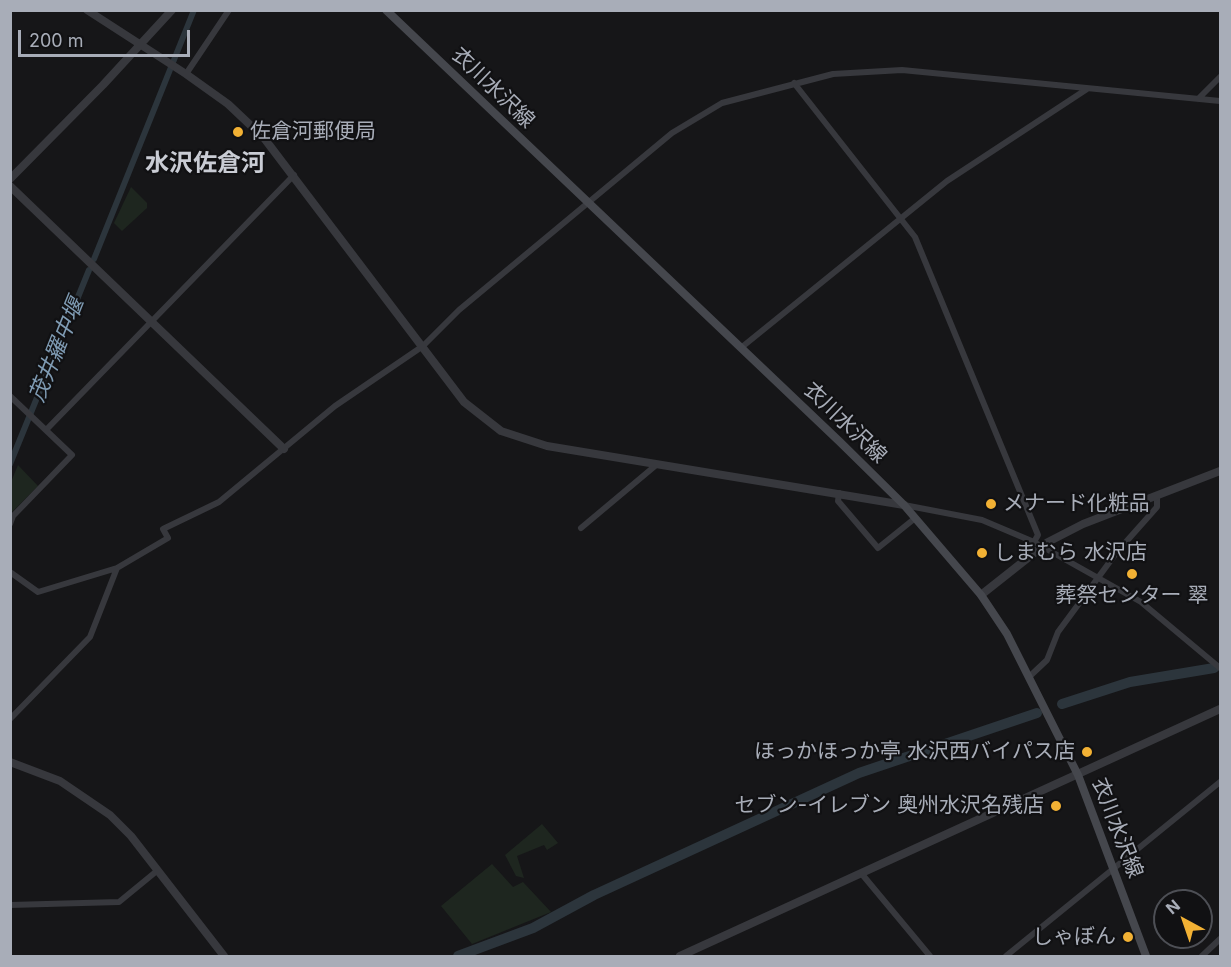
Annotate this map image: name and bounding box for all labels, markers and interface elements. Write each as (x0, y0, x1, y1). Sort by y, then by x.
scale bar (21, 18, 194, 56)
text: 200 m (29, 30, 84, 51)
street label: 衣川水沢線 (446, 42, 540, 134)
place label: 佐倉河郵便局 (250, 119, 376, 145)
marker: 佐倉河郵便局 (231, 125, 245, 139)
district label: 水沢佐倉河 (145, 150, 265, 178)
water label: 茂井羅中堰 (24, 294, 90, 406)
street label: 衣川水沢線 (798, 377, 892, 469)
place label: メナード化粧品 (1003, 491, 1150, 517)
marker: メナード化粧品 (984, 497, 998, 511)
place label: しまむら 水沢店 (994, 540, 1147, 566)
marker: しまむら 水沢店 (975, 546, 989, 560)
marker: 葬祭センター 翠 (1125, 567, 1139, 581)
place label: 葬祭センター 翠 (1056, 583, 1208, 609)
place label: ほっかほっか亭 水沢西バイパス店 (754, 739, 1075, 765)
marker: ほっかほっか亭 水沢西バイパス店 (1080, 745, 1094, 759)
street label: 衣川水沢線 (1086, 774, 1148, 882)
place label: セブン-イレブン 奥州水沢名残店 (734, 793, 1044, 819)
marker: セブン-イレブン 奥州水沢名残店 (1049, 799, 1063, 813)
north arrow (1153, 889, 1213, 949)
text: N (1162, 895, 1184, 918)
place label: しゃぼん (1032, 924, 1116, 950)
marker: しゃぼん (1121, 930, 1135, 944)

